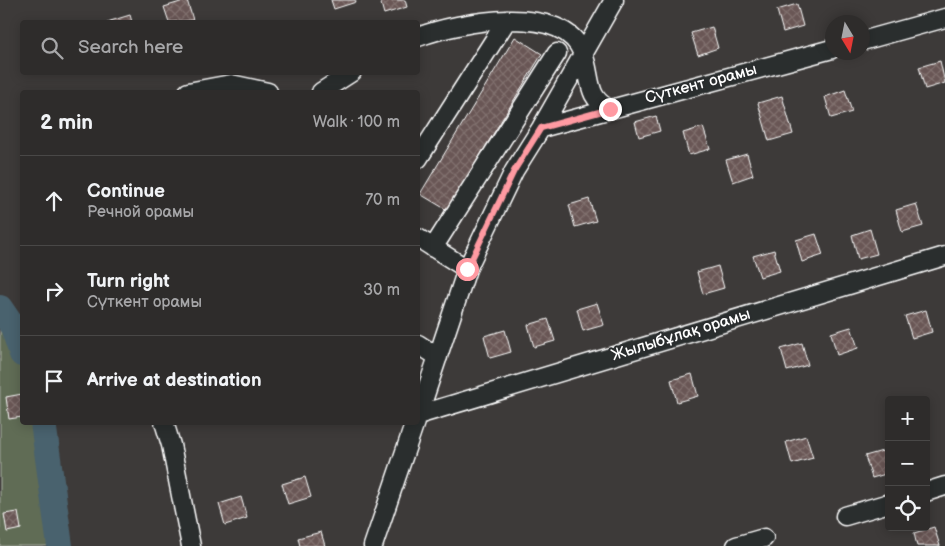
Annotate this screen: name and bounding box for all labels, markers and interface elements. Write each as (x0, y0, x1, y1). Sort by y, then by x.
north arrow (825, 15, 870, 60)
search box (20, 20, 420, 75)
icon: search (38, 34, 66, 62)
text: Search here (78, 36, 183, 59)
street label: Сүткент орамы (643, 60, 759, 108)
route end (599, 98, 622, 121)
text: 2 min (40, 110, 93, 135)
text: Walk · 100 m (313, 113, 400, 132)
text: Continue (87, 180, 165, 203)
icon: ahead (40, 187, 68, 215)
text: 70 m (365, 191, 400, 210)
text: Речной орамы (87, 203, 194, 222)
route start (456, 258, 479, 281)
text: Turn right (87, 270, 170, 293)
icon: right (40, 277, 68, 305)
text: 30 m (363, 281, 400, 300)
text: Сүткент орамы (87, 293, 202, 312)
street label: Жылыбұлақ орамы (609, 305, 753, 365)
icon: arrive (40, 367, 68, 395)
text: Arrive at destination (87, 369, 262, 392)
map controls (885, 396, 930, 531)
button: + (885, 396, 930, 441)
button: − (885, 441, 930, 486)
button: locate (885, 486, 930, 531)

